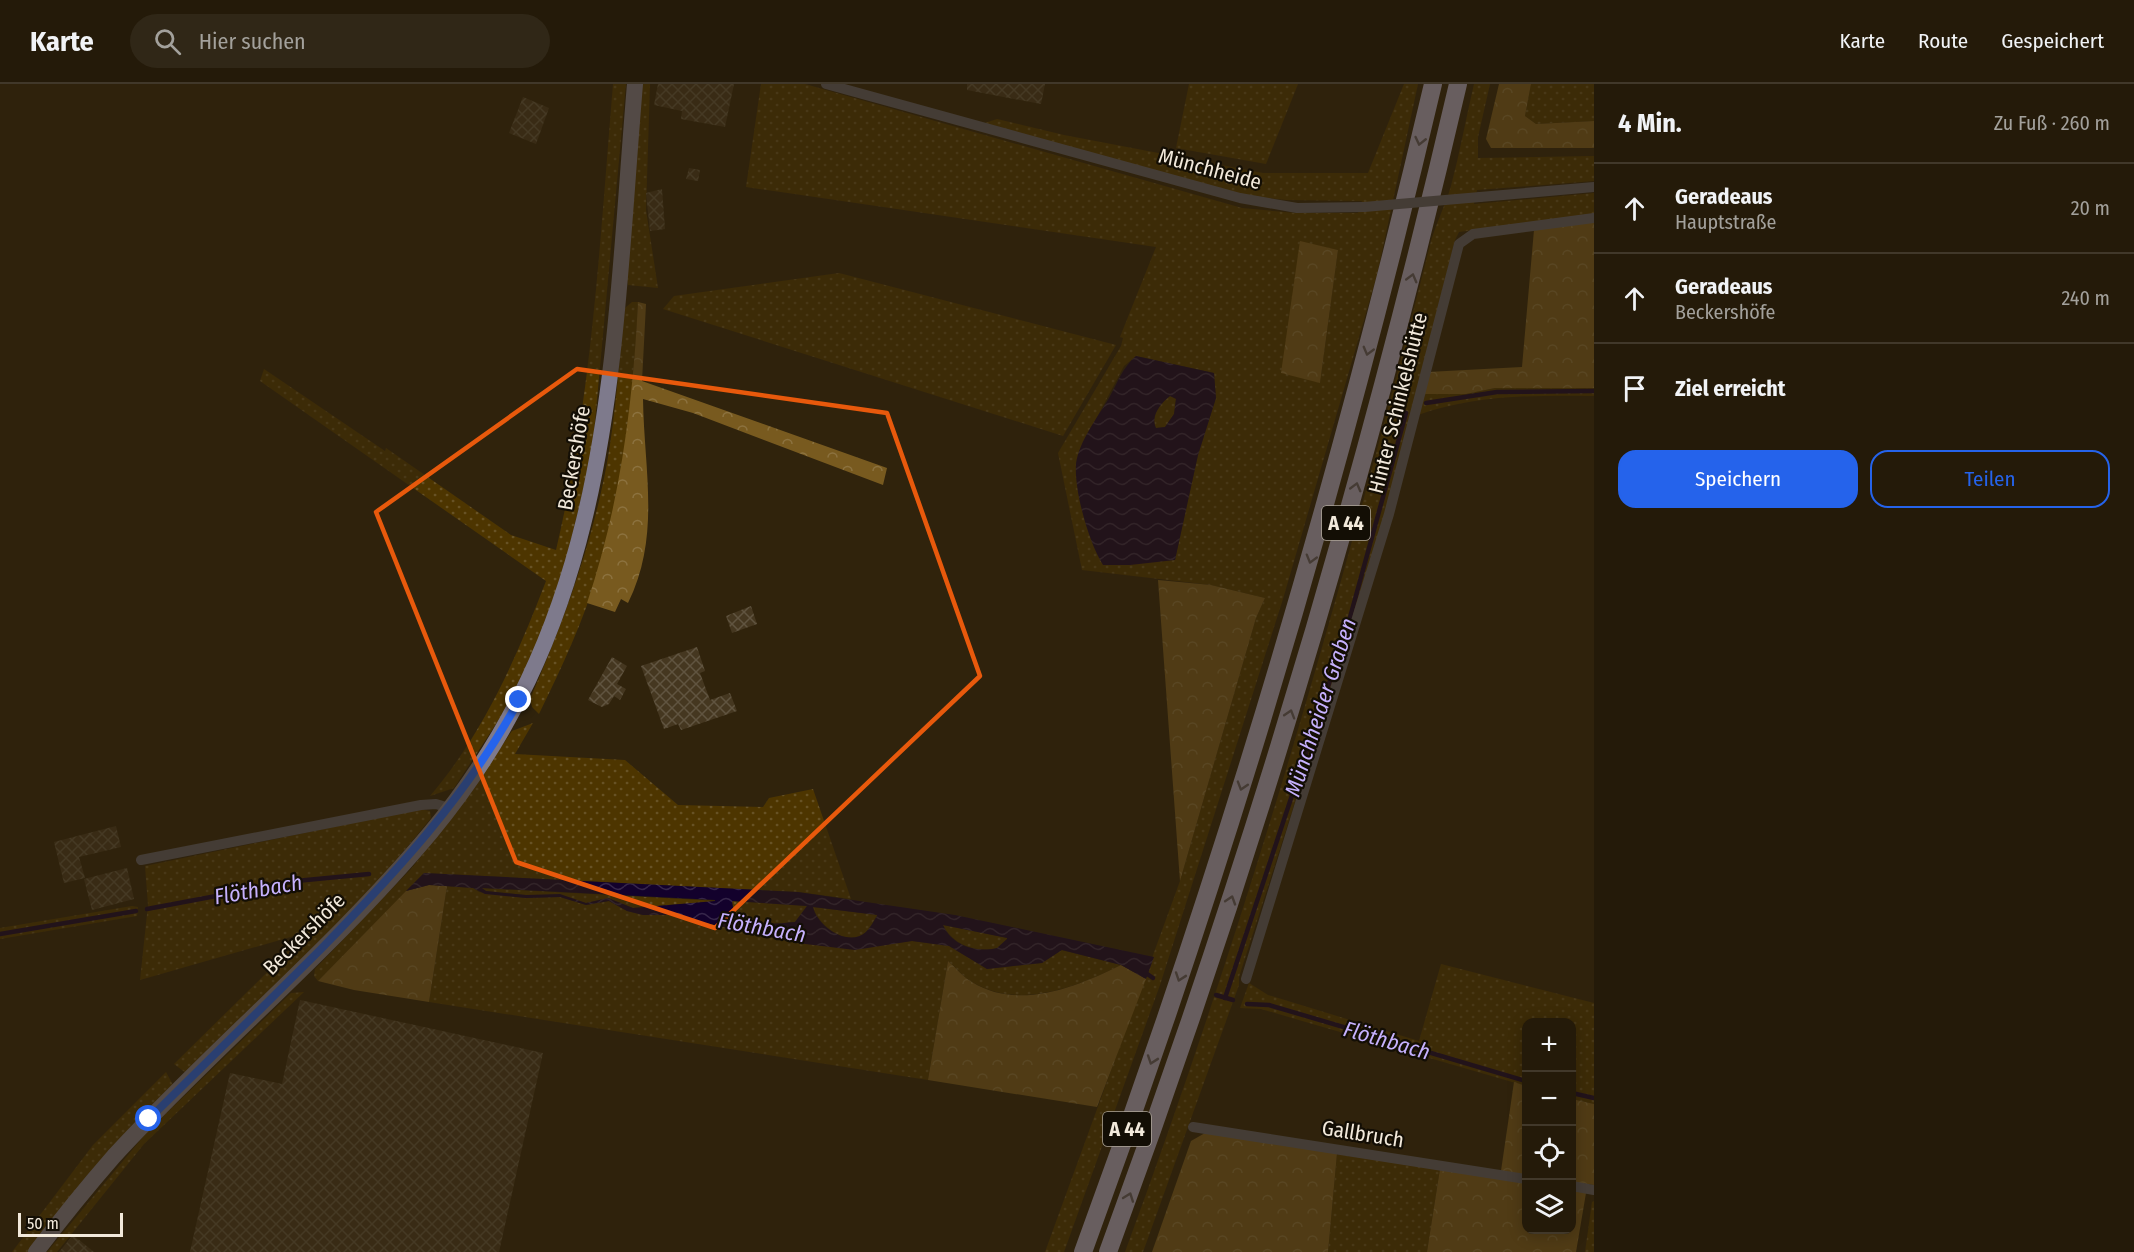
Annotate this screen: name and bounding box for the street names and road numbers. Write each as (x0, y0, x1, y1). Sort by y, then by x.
street label: Münchheide (1156, 143, 1264, 195)
street label: Hinter Schinkelshütte (1363, 310, 1433, 496)
street label: Beckershöfe (552, 404, 596, 512)
road number: A 44 (1322, 506, 1370, 540)
street label: Beckershöfe (257, 887, 351, 981)
road number: A 44 (1103, 1112, 1151, 1146)
street label: Gallbruch (1320, 1115, 1406, 1153)

